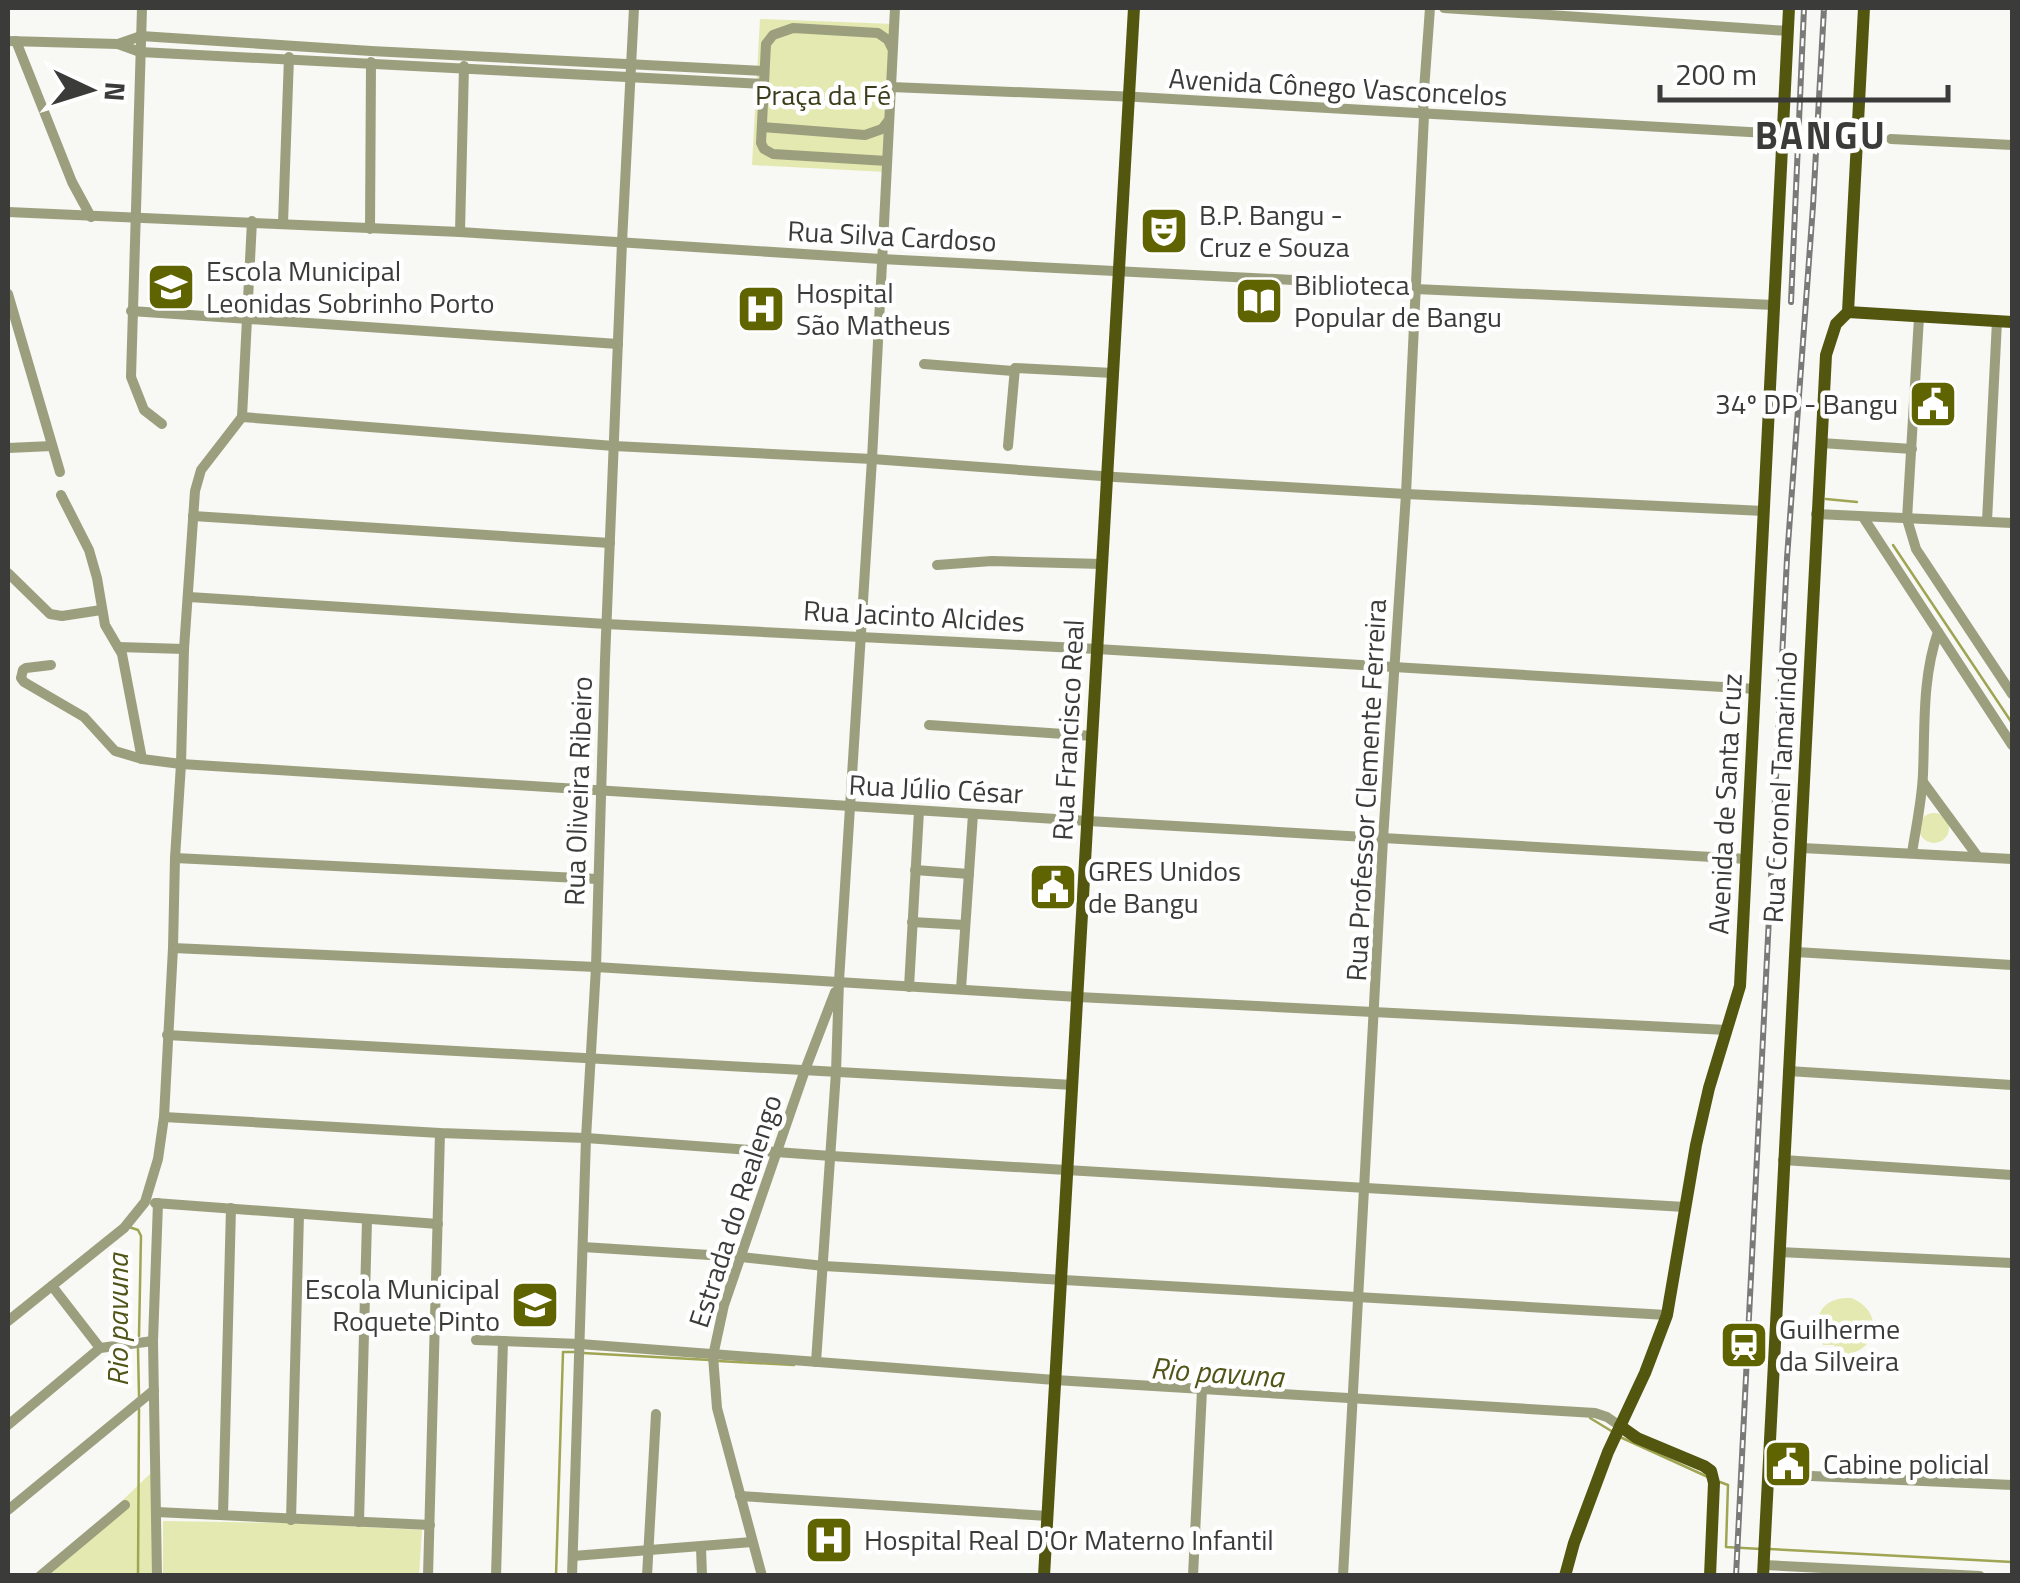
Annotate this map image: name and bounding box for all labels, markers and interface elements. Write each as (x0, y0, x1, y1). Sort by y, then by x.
north arrow (40, 40, 140, 140)
scale bar (1660, 40, 1948, 102)
text: 200 m (1675, 51, 1757, 97)
street label: Avenida Cônego Vasconcelos (1168, 56, 1508, 117)
park label: Praça da Fé (755, 73, 891, 116)
text: N (93, 81, 138, 103)
district label: BANGU (1755, 106, 1887, 164)
place label: B.P. Bangu - Cruz e Souza (1199, 193, 1349, 268)
theatre icon: B.P. Bangu - Cruz e Souza (1138, 205, 1190, 257)
street label: Rua Silva Cardoso (786, 209, 998, 262)
place label: Escola Municipal Leonidas Sobrinho Porto (206, 249, 495, 324)
school or university icon: Escola Municipal Leonidas Sobrinho Porto (145, 261, 197, 313)
place label: Biblioteca Popular de Bangu (1294, 263, 1502, 338)
place label: Hospital São Matheus (796, 271, 951, 346)
library icon: Biblioteca Popular de Bangu (1233, 275, 1285, 327)
hospital icon: Hospital São Matheus (735, 283, 787, 335)
public building icon: 34º DP - Bangu (1907, 378, 1959, 430)
place label: 34º DP - Bangu (1715, 382, 1898, 425)
street label: Rua Jacinto Alcides (802, 588, 1026, 643)
street label: Rua Professor Clemente Ferreira (1334, 598, 1397, 982)
street label: Rua Francisco Real (1040, 618, 1095, 841)
street label: Rua Coronel Tamarindo (1751, 650, 1808, 924)
street label: Avenida de Santa Cruz (1696, 672, 1753, 936)
street label: Rua Oliveira Ribeiro (552, 676, 603, 906)
street label: Rua Júlio César (848, 762, 1025, 815)
place label: GRES Unidos de Bangu (1088, 849, 1241, 924)
public building icon: GRES Unidos de Bangu (1027, 861, 1079, 913)
street label: Estrada do Realengo (677, 1089, 792, 1333)
water label: Rio pavuna (94, 1252, 140, 1387)
place label: Escola Municipal Roquete Pinto (305, 1267, 500, 1342)
school or university icon: Escola Municipal Roquete Pinto (509, 1279, 561, 1331)
place label: Guilherme da Silveira (1779, 1307, 1900, 1382)
station icon: Guilherme da Silveira (1718, 1319, 1770, 1371)
water label: Rio pavuna (1149, 1344, 1287, 1400)
public building icon: Cabine policial (1762, 1438, 1814, 1490)
place label: Cabine policial (1823, 1442, 1989, 1485)
hospital icon: Hospital Real D'Or Materno Infantil (803, 1514, 855, 1566)
place label: Hospital Real D'Or Materno Infantil (864, 1518, 1274, 1561)

